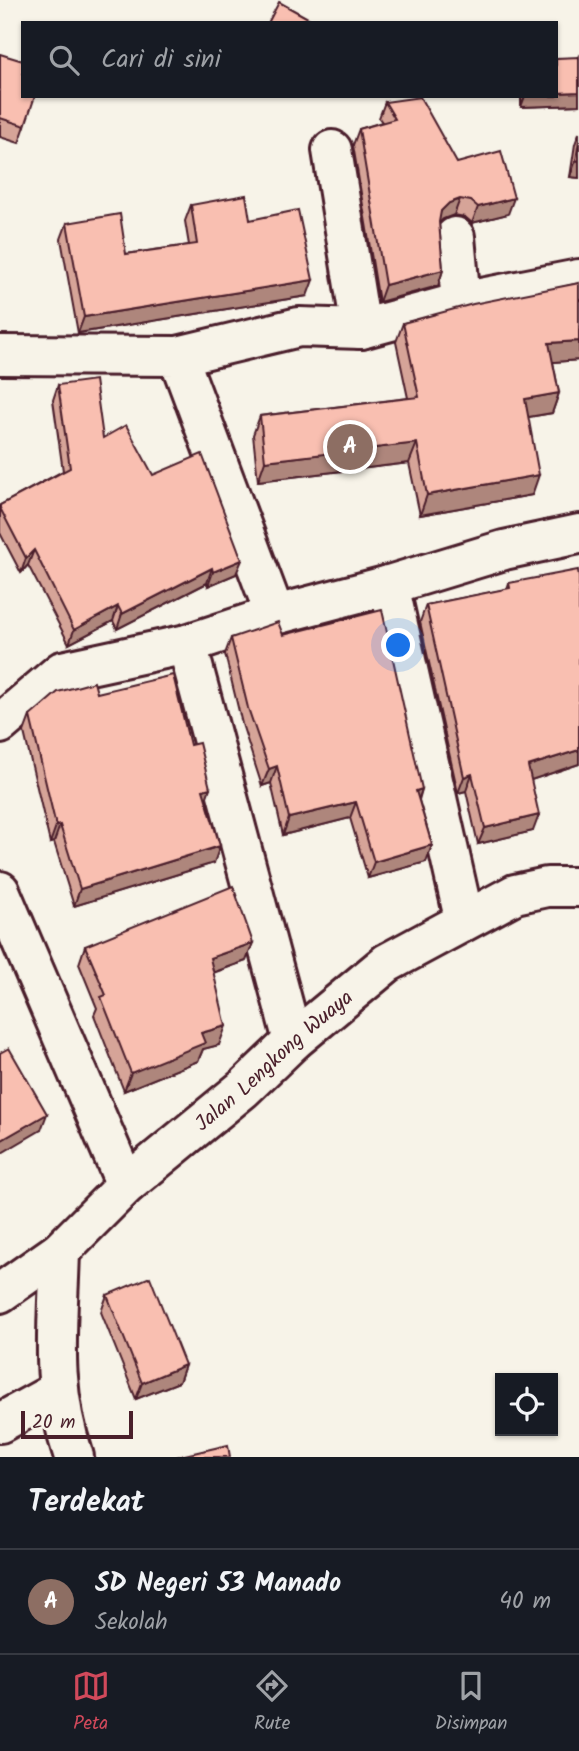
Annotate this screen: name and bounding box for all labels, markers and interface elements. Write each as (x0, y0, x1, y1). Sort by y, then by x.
search box (21, 21, 558, 98)
text: Cari di sini (101, 39, 221, 81)
icon: search (45, 41, 83, 79)
pin: A (327, 421, 373, 473)
your location (381, 628, 415, 662)
street label: Jalan Lengkong Wuaya (188, 982, 361, 1140)
map controls (495, 1373, 558, 1436)
button: locate (495, 1373, 558, 1436)
scale bar (21, 1408, 133, 1440)
text: 20 m (32, 1408, 75, 1438)
text: Terdekat (28, 1479, 144, 1527)
text: SD Negeri 53 Manado (95, 1563, 341, 1605)
text: A (44, 1584, 58, 1620)
text: 40 m (499, 1584, 551, 1620)
text: Sekolah (95, 1605, 168, 1641)
tab: Peta (72, 1667, 110, 1739)
tab: Rute (253, 1667, 291, 1739)
tab: Disimpan (435, 1667, 507, 1739)

